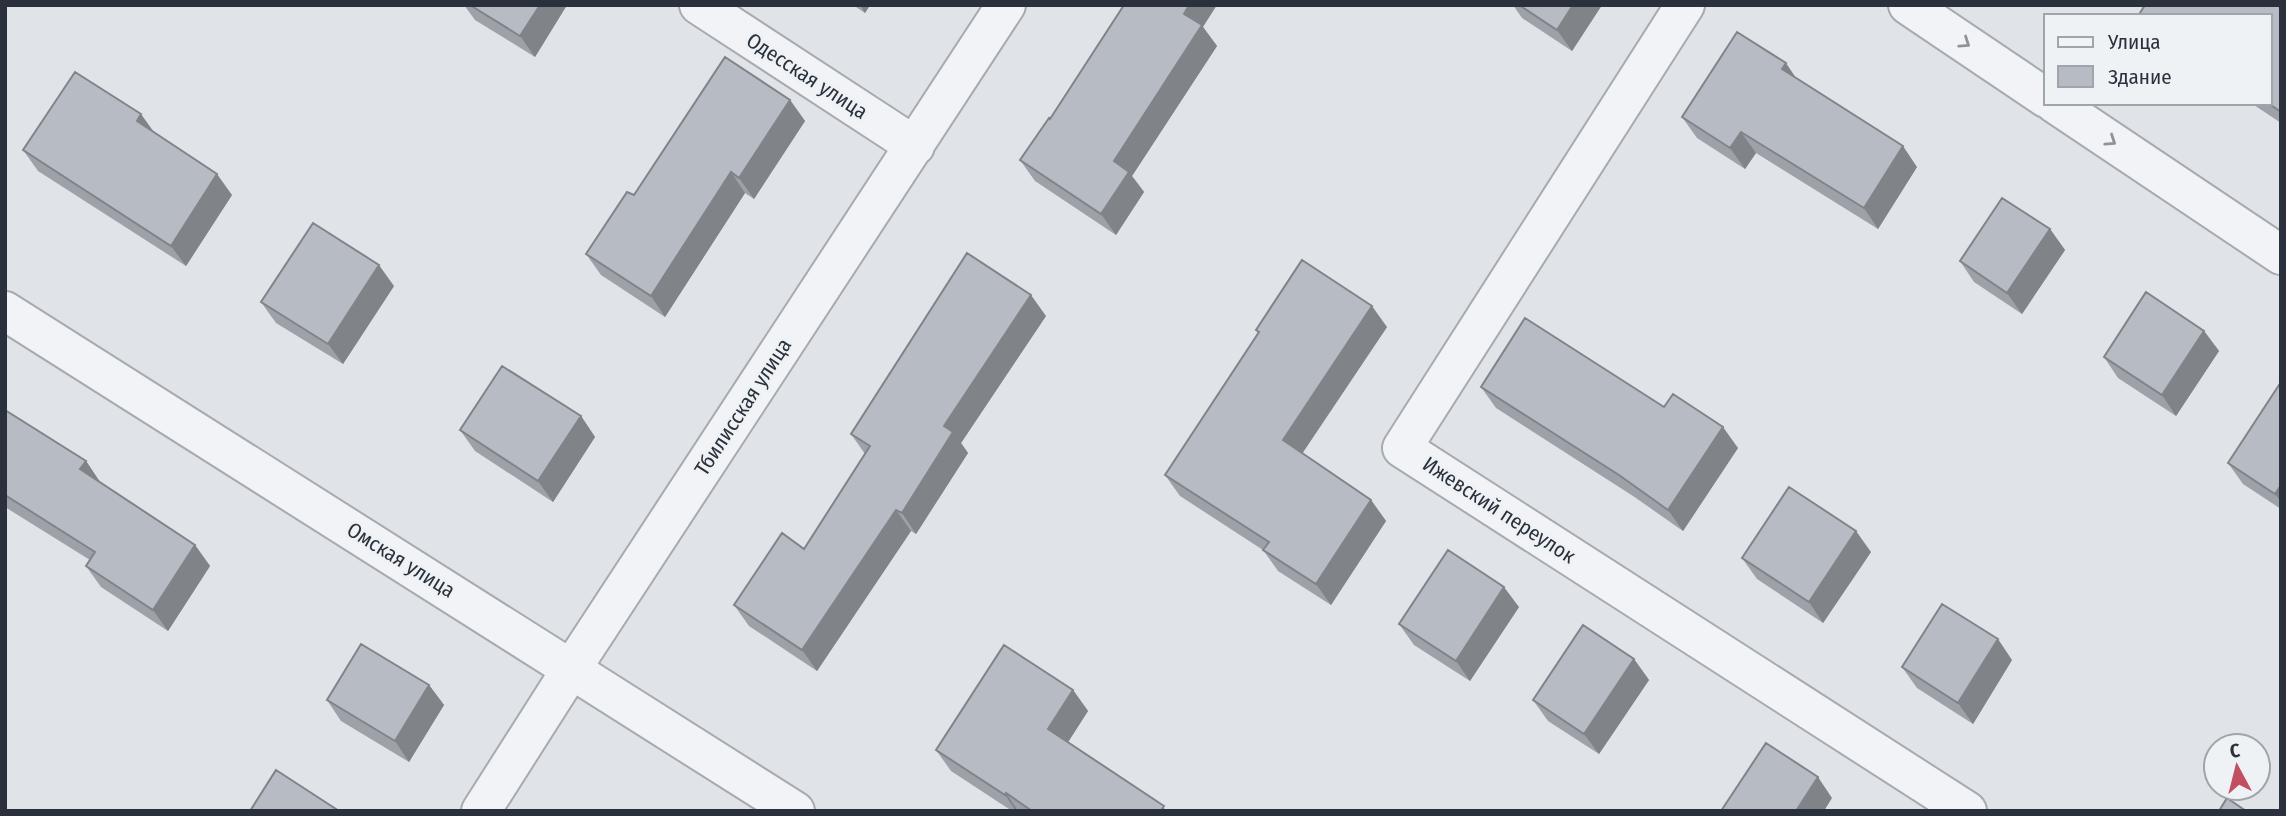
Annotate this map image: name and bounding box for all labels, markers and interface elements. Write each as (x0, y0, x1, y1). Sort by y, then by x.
legend (2044, 14, 2272, 105)
street label: Одесская улица (742, 27, 872, 125)
text: Улица (2107, 29, 2161, 55)
one-way arrow (1957, 35, 1970, 47)
text: Здание (2108, 64, 2172, 90)
one-way arrow (2103, 133, 2116, 145)
street label: Тбилисская улица (689, 333, 797, 481)
street label: Ижевский переулок (1418, 451, 1580, 569)
street label: Омская улица (342, 516, 460, 604)
north arrow (2202, 732, 2272, 802)
text: С (2229, 739, 2241, 763)

